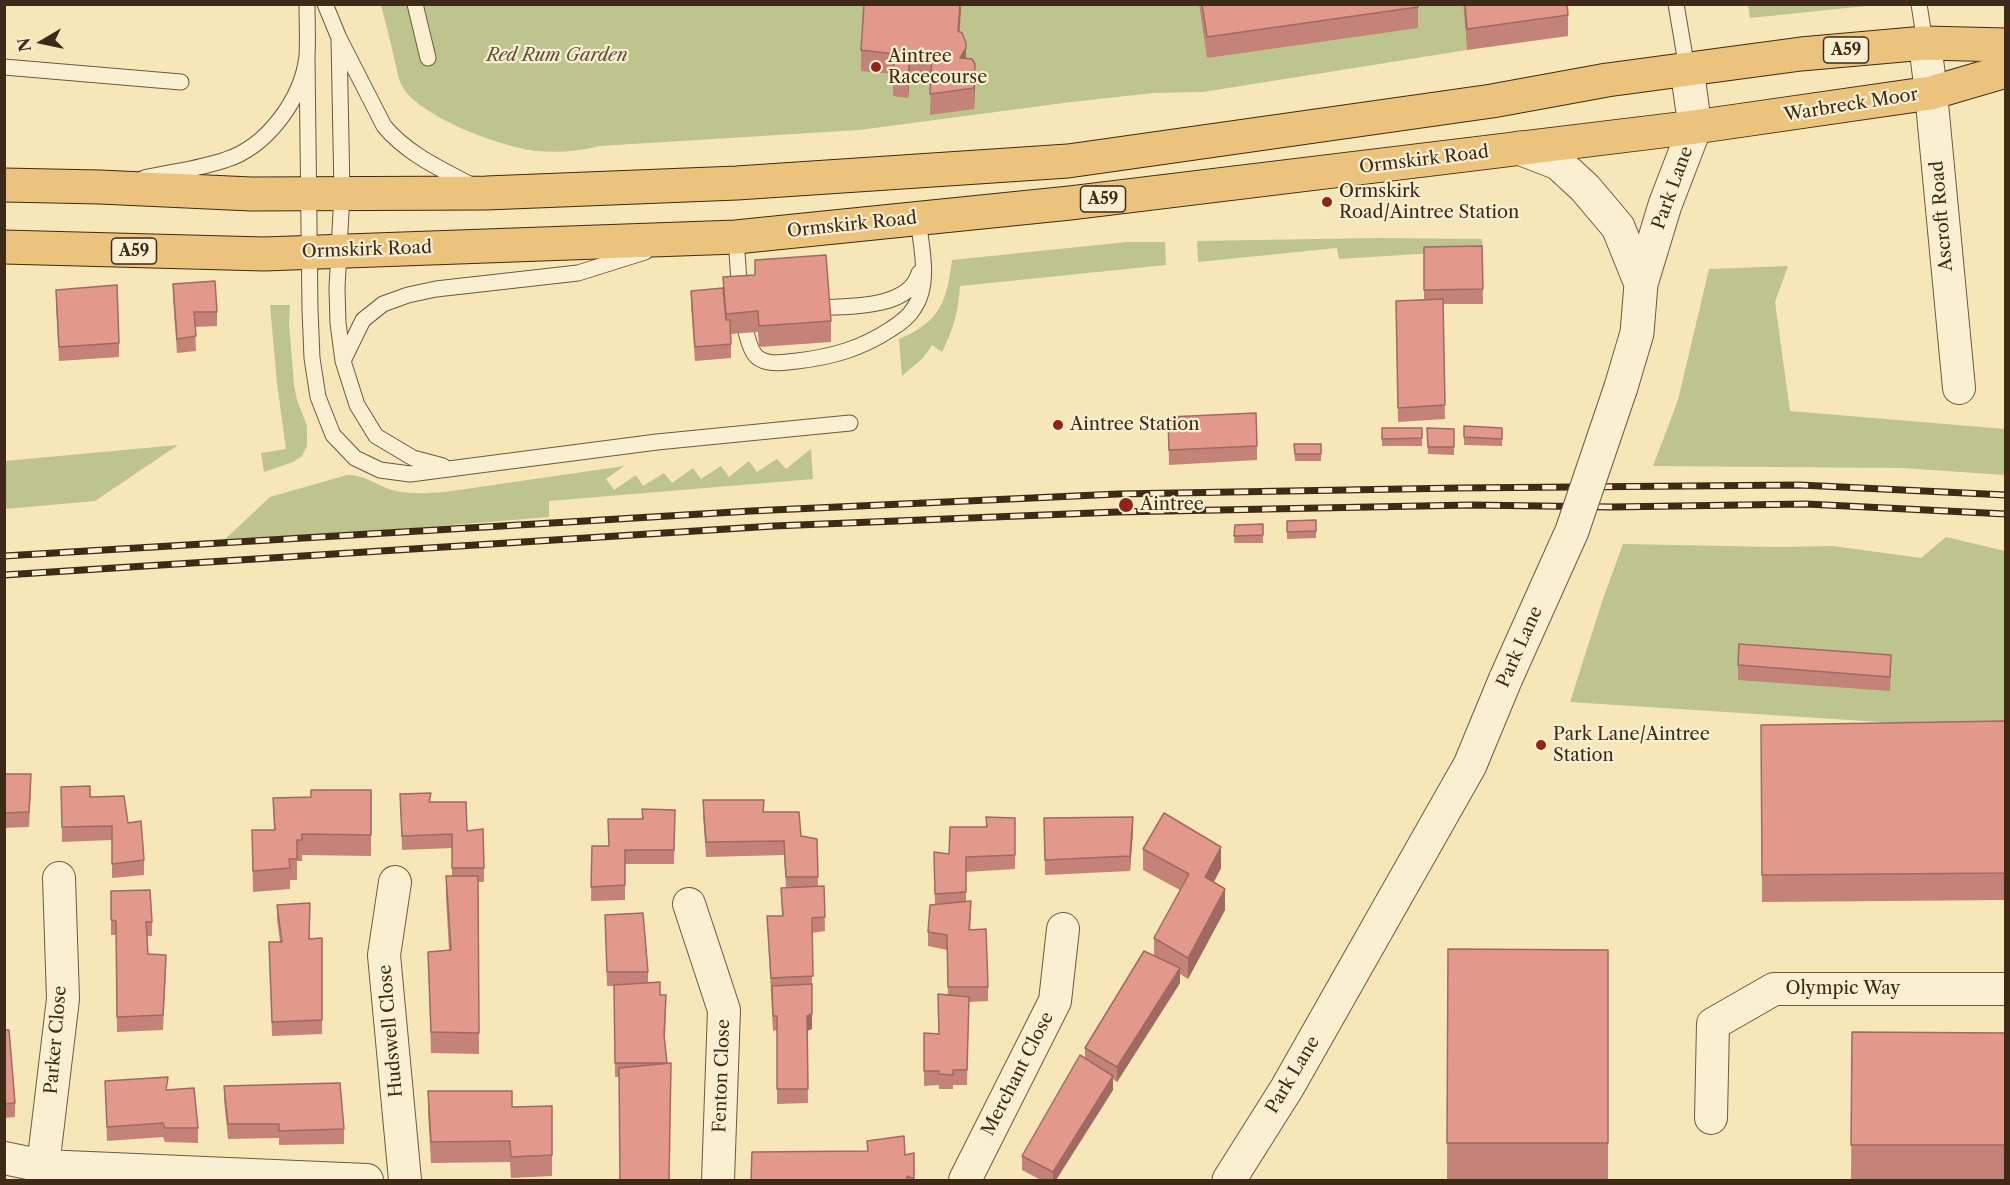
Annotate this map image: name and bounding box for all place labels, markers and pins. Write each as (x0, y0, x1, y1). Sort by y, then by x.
place label: Aintree Racecourse (888, 46, 987, 88)
marker: Aintree Racecourse (869, 60, 883, 74)
place label: Ormskirk Road/Aintree Station (1339, 181, 1519, 224)
marker: Ormskirk Road/Aintree Station (1320, 195, 1334, 209)
place label: Aintree Station (1070, 414, 1200, 436)
marker: Aintree Station (1051, 418, 1065, 432)
place label: Aintree (1140, 494, 1204, 516)
marker: Aintree (1117, 496, 1135, 514)
place label: Park Lane/Aintree Station (1553, 724, 1710, 766)
marker: Park Lane/Aintree Station (1534, 738, 1548, 752)

